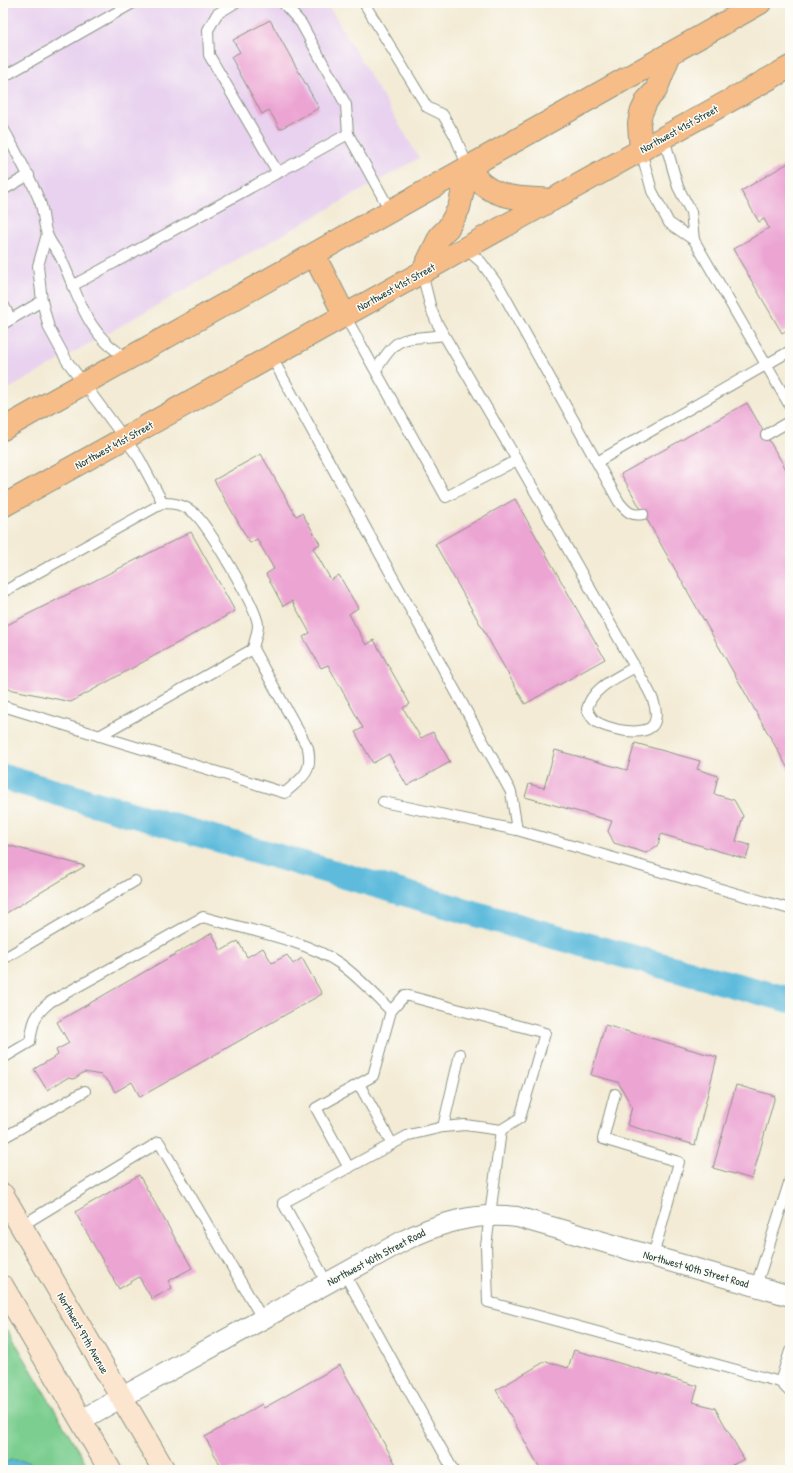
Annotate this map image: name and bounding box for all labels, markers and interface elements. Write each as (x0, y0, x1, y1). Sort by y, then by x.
street label: Northwest 41st Street (637, 102, 721, 156)
street label: Northwest 41st Street (354, 260, 438, 314)
street label: Northwest 41st Street (72, 418, 156, 472)
street label: Northwest 40th Street Road (325, 1225, 428, 1289)
street label: Northwest 40th Street Road (642, 1247, 751, 1291)
street label: Northwest 97th Avenue (54, 1290, 112, 1377)

